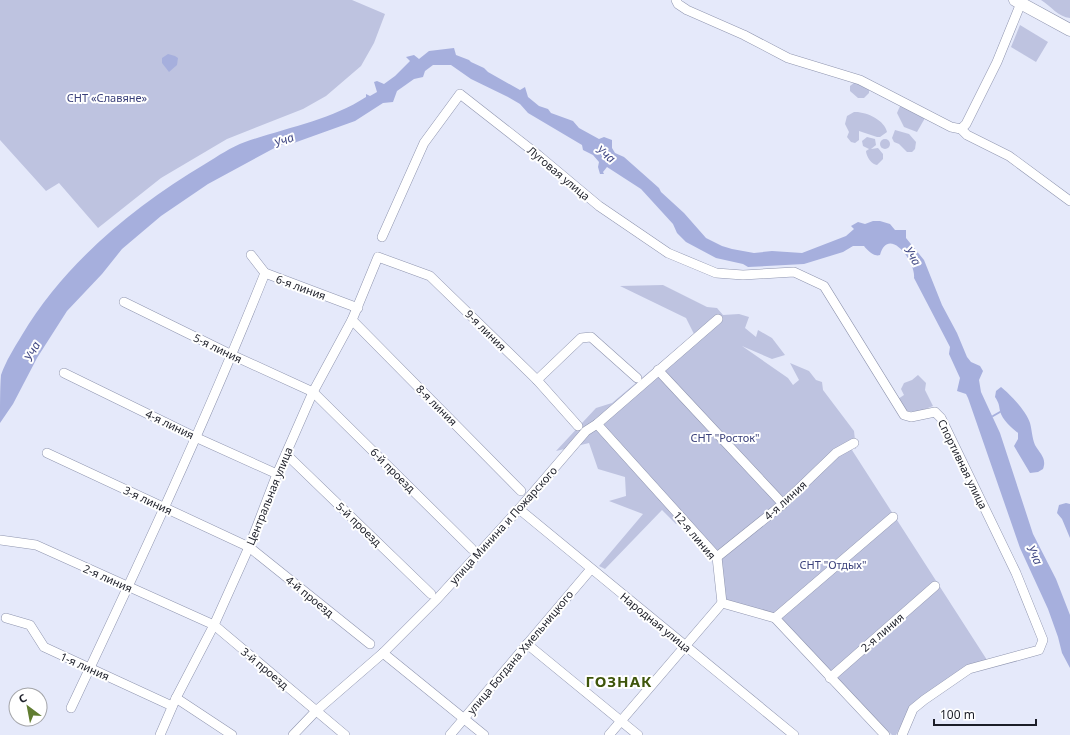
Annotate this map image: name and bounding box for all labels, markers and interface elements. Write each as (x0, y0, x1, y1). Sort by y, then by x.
park label: СНТ «Славяне» (67, 90, 148, 105)
water label: Уча (271, 128, 297, 152)
water label: Уча (593, 141, 619, 167)
street label: Луговая улица (525, 142, 593, 204)
water label: Уча (901, 243, 926, 269)
street label: 6-я линия (274, 271, 328, 303)
street label: 9-я линия (462, 306, 510, 354)
street label: 5-я линия (191, 330, 245, 366)
water label: Уча (20, 338, 44, 364)
street label: 8-я линия (413, 381, 461, 429)
street label: 4-я линия (143, 406, 197, 442)
street label: Спортивная улица (935, 417, 991, 511)
park label: СНТ "Росток" (690, 430, 760, 445)
street label: 6-й проезд (367, 444, 419, 496)
street label: Центральная улица (242, 445, 296, 547)
street label: улица Минина и Пожарского (446, 463, 560, 587)
street label: 4-я линия (761, 477, 809, 523)
street label: 3-я линия (121, 482, 175, 518)
street label: 5-й проезд (333, 499, 385, 550)
street label: 12-я линия (670, 508, 720, 562)
water label: Уча (1023, 542, 1047, 568)
park label: СНТ "Отдых" (800, 557, 866, 572)
street label: 2-я линия (81, 561, 135, 595)
street label: 4-й проезд (283, 572, 337, 620)
street label: улица Богдана Хмельницкого (464, 587, 576, 717)
street label: Народная улица (617, 589, 695, 655)
street label: 2-я линия (857, 609, 907, 655)
street label: 3-й проезд (238, 644, 292, 692)
street label: 1-я линия (58, 649, 112, 683)
district label: ГОЗНАК (586, 671, 652, 691)
north arrow (8, 687, 48, 727)
text: С (15, 690, 29, 706)
scale bar (934, 701, 1036, 727)
text: 100 m (940, 706, 975, 723)

